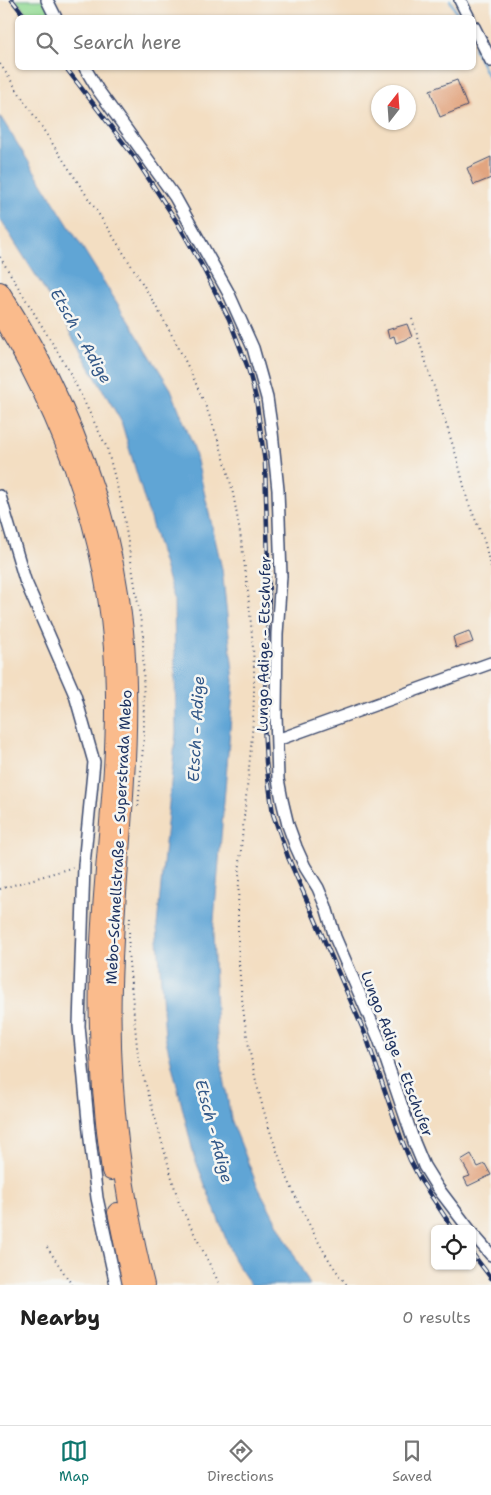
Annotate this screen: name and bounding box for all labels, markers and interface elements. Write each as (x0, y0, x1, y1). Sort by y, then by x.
search box (15, 15, 476, 70)
icon: search (33, 29, 61, 57)
text: Search here (73, 30, 182, 55)
north arrow (371, 85, 416, 130)
water label: Etsch - Adige (45, 285, 117, 387)
street label: Lungo Adige - Etschufer (252, 556, 276, 732)
water label: Etsch - Adige (183, 675, 209, 783)
street label: Mebo-Schnellstraße - Superstrada Mebo (101, 689, 137, 985)
street label: Lungo Adige - Etschufer (356, 968, 438, 1140)
water label: Etsch - Adige (190, 1077, 238, 1185)
map controls (431, 1225, 476, 1270)
button: locate (431, 1225, 476, 1270)
text: Nearby (20, 1304, 100, 1332)
text: 0 results (402, 1307, 471, 1328)
tab: Map (59, 1437, 89, 1485)
tab: Directions (207, 1437, 274, 1485)
tab: Saved (392, 1437, 432, 1485)

